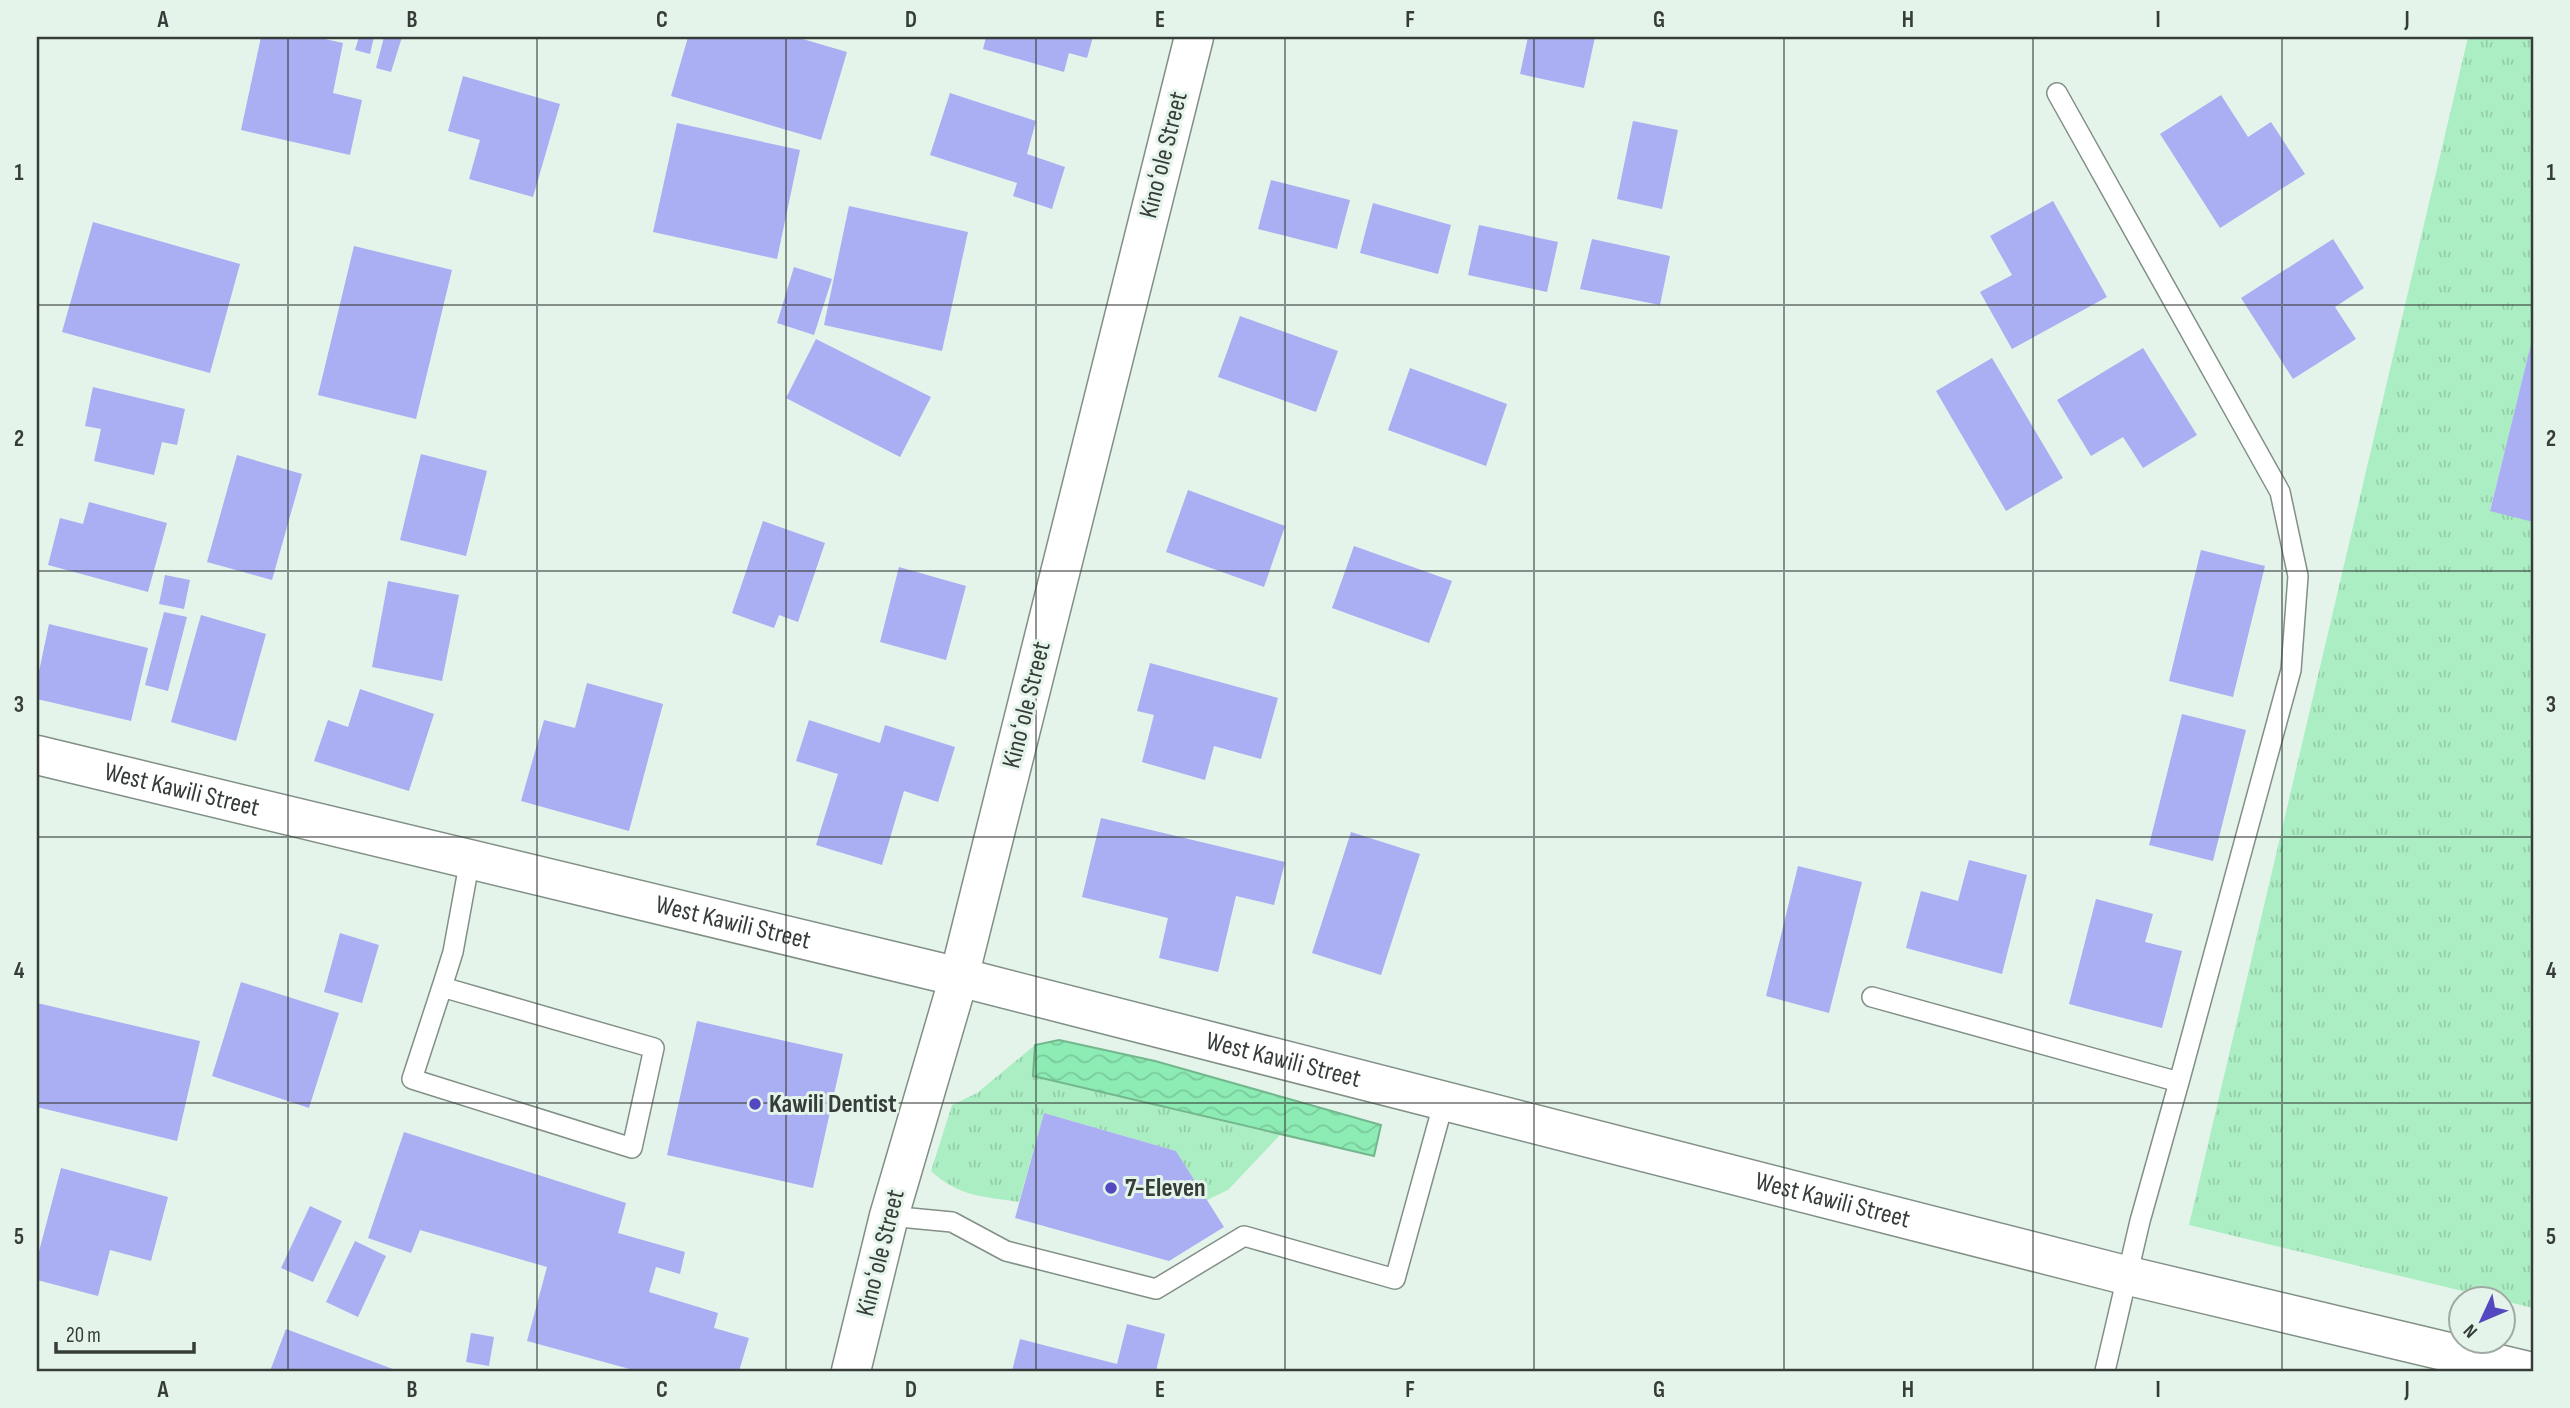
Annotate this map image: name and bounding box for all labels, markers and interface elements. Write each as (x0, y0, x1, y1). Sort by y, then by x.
text: A (157, 6, 170, 34)
text: B (407, 6, 418, 34)
text: C (656, 6, 668, 34)
text: D (905, 6, 917, 34)
text: E (1155, 6, 1165, 34)
text: F (1405, 6, 1415, 34)
text: G (1653, 6, 1665, 34)
text: H (1902, 6, 1914, 34)
text: I (2155, 6, 2161, 34)
text: J (2403, 6, 2410, 34)
street label: Kinoʻole Street (1133, 88, 1195, 222)
text: 1 (14, 159, 24, 187)
text: 1 (2546, 159, 2556, 187)
text: 2 (14, 425, 24, 453)
text: 2 (2546, 425, 2556, 453)
street label: Kinoʻole Street (996, 638, 1058, 772)
text: 3 (14, 691, 24, 719)
text: 3 (2546, 691, 2556, 719)
street label: West Kawili Street (101, 756, 263, 824)
street label: West Kawili Street (652, 889, 814, 956)
text: 4 (14, 957, 25, 985)
text: 4 (2546, 957, 2557, 985)
street label: West Kawili Street (1203, 1025, 1364, 1095)
place label: Kawili Dentist (769, 1089, 897, 1120)
marker: Kawili Dentist (747, 1096, 763, 1112)
street label: West Kawili Street (1752, 1166, 1913, 1235)
place label: 7-Eleven (1125, 1173, 1206, 1204)
marker: 7-Eleven (1103, 1180, 1119, 1196)
street label: Kinoʻole Street (850, 1186, 912, 1320)
text: 5 (14, 1223, 24, 1251)
text: 5 (2546, 1223, 2556, 1251)
north arrow (2448, 1286, 2518, 1356)
scale bar (56, 1310, 194, 1354)
text: N (2459, 1319, 2483, 1342)
text: 20 m (66, 1323, 101, 1348)
text: A (157, 1376, 170, 1404)
text: B (407, 1376, 418, 1404)
text: C (656, 1376, 668, 1404)
text: D (905, 1376, 917, 1404)
text: E (1155, 1376, 1165, 1404)
text: F (1405, 1376, 1415, 1404)
text: G (1653, 1376, 1665, 1404)
text: H (1902, 1376, 1914, 1404)
text: I (2155, 1376, 2161, 1404)
text: J (2403, 1376, 2410, 1404)

